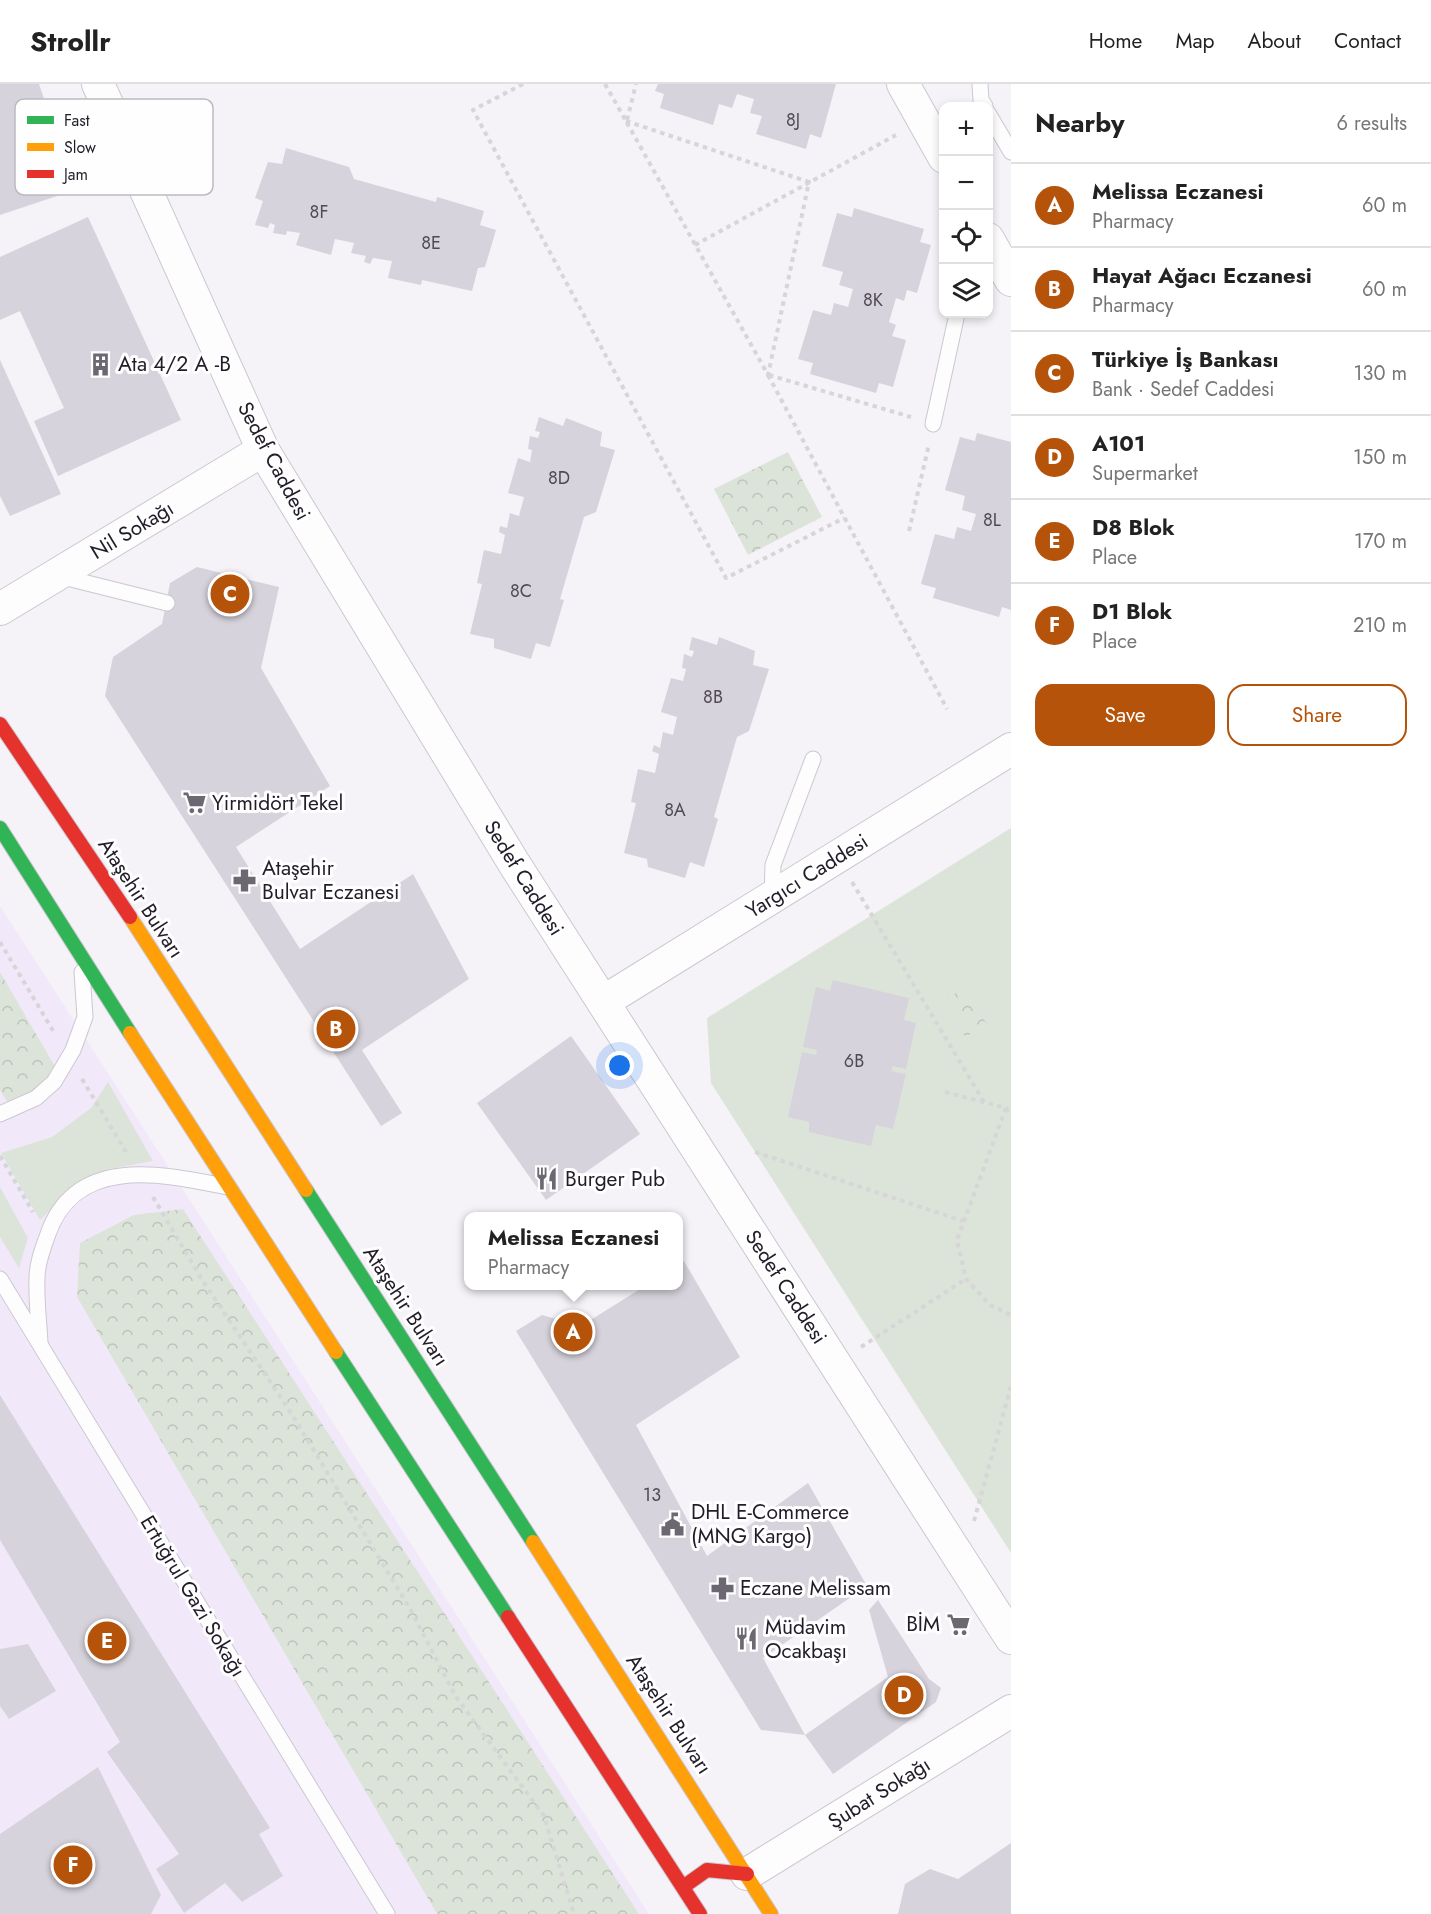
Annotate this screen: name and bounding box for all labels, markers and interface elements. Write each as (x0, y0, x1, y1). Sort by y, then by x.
text: Strollr (30, 21, 111, 62)
text: Home (1089, 26, 1142, 56)
text: Map (1175, 26, 1215, 56)
text: About (1248, 26, 1301, 56)
text: Contact (1334, 26, 1401, 56)
legend (15, 99, 213, 195)
map controls (939, 102, 993, 318)
button: + (939, 102, 993, 156)
text: Nearby (1035, 104, 1124, 142)
house number: 8J (786, 107, 800, 133)
text: Fast (64, 109, 90, 132)
text: 6 results (1337, 109, 1407, 138)
text: Slow (64, 136, 96, 159)
button: − (939, 156, 993, 210)
text: Jam (62, 163, 88, 186)
text: Melissa Eczanesi (1092, 175, 1264, 207)
text: A (1047, 191, 1062, 220)
text: 60 m (1362, 191, 1407, 220)
house number: 8F (310, 199, 328, 225)
text: Pharmacy (1092, 207, 1174, 236)
button: locate (939, 210, 993, 264)
house number: 8E (421, 230, 441, 256)
text: Hayat Ağacı Eczanesi (1092, 259, 1312, 291)
button: layers (939, 264, 993, 318)
text: B (1048, 275, 1061, 304)
text: 60 m (1362, 275, 1407, 304)
house number: 8K (863, 287, 884, 313)
text: Pharmacy (1092, 291, 1174, 320)
text: Türkiye İş Bankası (1092, 343, 1279, 375)
place label: Ata 4/2 A -B (118, 349, 231, 379)
building icon: Ata 4/2 A -B (87, 351, 113, 377)
text: C (1047, 359, 1062, 388)
text: 130 m (1353, 359, 1407, 388)
text: Bank · Sedef Caddesi (1092, 375, 1274, 404)
street label: Sedef Caddesi (230, 396, 318, 526)
text: A101 (1092, 427, 1145, 459)
text: D (1047, 443, 1062, 472)
text: 150 m (1353, 443, 1407, 472)
text: Supermarket (1092, 459, 1198, 488)
house number: 8D (548, 465, 570, 491)
street label: Nil Sokağı (85, 493, 179, 567)
house number: 8L (983, 507, 1001, 533)
text: D8 Blok (1092, 511, 1175, 543)
text: E (1048, 527, 1061, 556)
text: 170 m (1354, 527, 1407, 556)
text: Place (1092, 543, 1137, 572)
pin: C (210, 572, 250, 616)
house number: 8C (510, 578, 532, 604)
text: D1 Blok (1092, 595, 1172, 627)
text: F (1049, 611, 1060, 640)
text: 210 m (1353, 611, 1407, 640)
text: Place (1092, 627, 1137, 656)
house number: 8B (703, 684, 723, 710)
button: Save (1035, 684, 1215, 746)
button: Share (1227, 684, 1407, 746)
place label: Yirmidört Tekel (212, 788, 343, 818)
supermarket icon: Yirmidört Tekel (181, 790, 207, 816)
house number: 8A (664, 797, 686, 823)
street label: Sedef Caddesi (477, 815, 571, 941)
street label: Yargıcı Caddesi (740, 826, 874, 926)
street label: Ataşehir Bulvarı (91, 832, 191, 964)
place label: Ataşehir Bulvar Eczanesi (262, 853, 400, 907)
pharmacy icon: Ataşehir Bulvar Eczanesi (231, 867, 257, 893)
pin: B (316, 1006, 356, 1052)
house number: 6B (844, 1048, 864, 1074)
your location (605, 1051, 634, 1080)
place label: Burger Pub (565, 1164, 665, 1194)
restaurant icon: Burger Pub (534, 1166, 560, 1192)
popup (464, 1212, 683, 1290)
text: Melissa Eczanesi (488, 1221, 659, 1253)
street label: Sedef Caddesi (738, 1224, 834, 1350)
street label: Ataşehir Bulvarı (356, 1240, 456, 1372)
text: Pharmacy (488, 1253, 569, 1282)
pin: A (554, 1310, 592, 1354)
house number: 13 (643, 1482, 661, 1508)
place label: DHL E-Commerce (MNG Kargo) (691, 1497, 849, 1551)
street label: Ertuğrul Gazi Sokağı (133, 1510, 253, 1682)
public building icon: DHL E-Commerce (MNG Kargo) (660, 1511, 686, 1537)
place label: Eczane Melissam (740, 1573, 891, 1603)
pharmacy icon: Eczane Melissam (709, 1575, 735, 1601)
place label: BİM (906, 1609, 940, 1639)
supermarket icon: BİM (945, 1611, 971, 1637)
place label: Müdavim Ocakbaşı (765, 1612, 847, 1666)
pin: E (88, 1618, 126, 1664)
restaurant icon: Müdavim Ocakbaşı (734, 1626, 760, 1652)
street label: Ataşehir Bulvarı (619, 1648, 719, 1780)
pin: D (884, 1672, 924, 1718)
street label: Şubat Sokağı (822, 1750, 936, 1836)
pin: F (54, 1842, 92, 1888)

